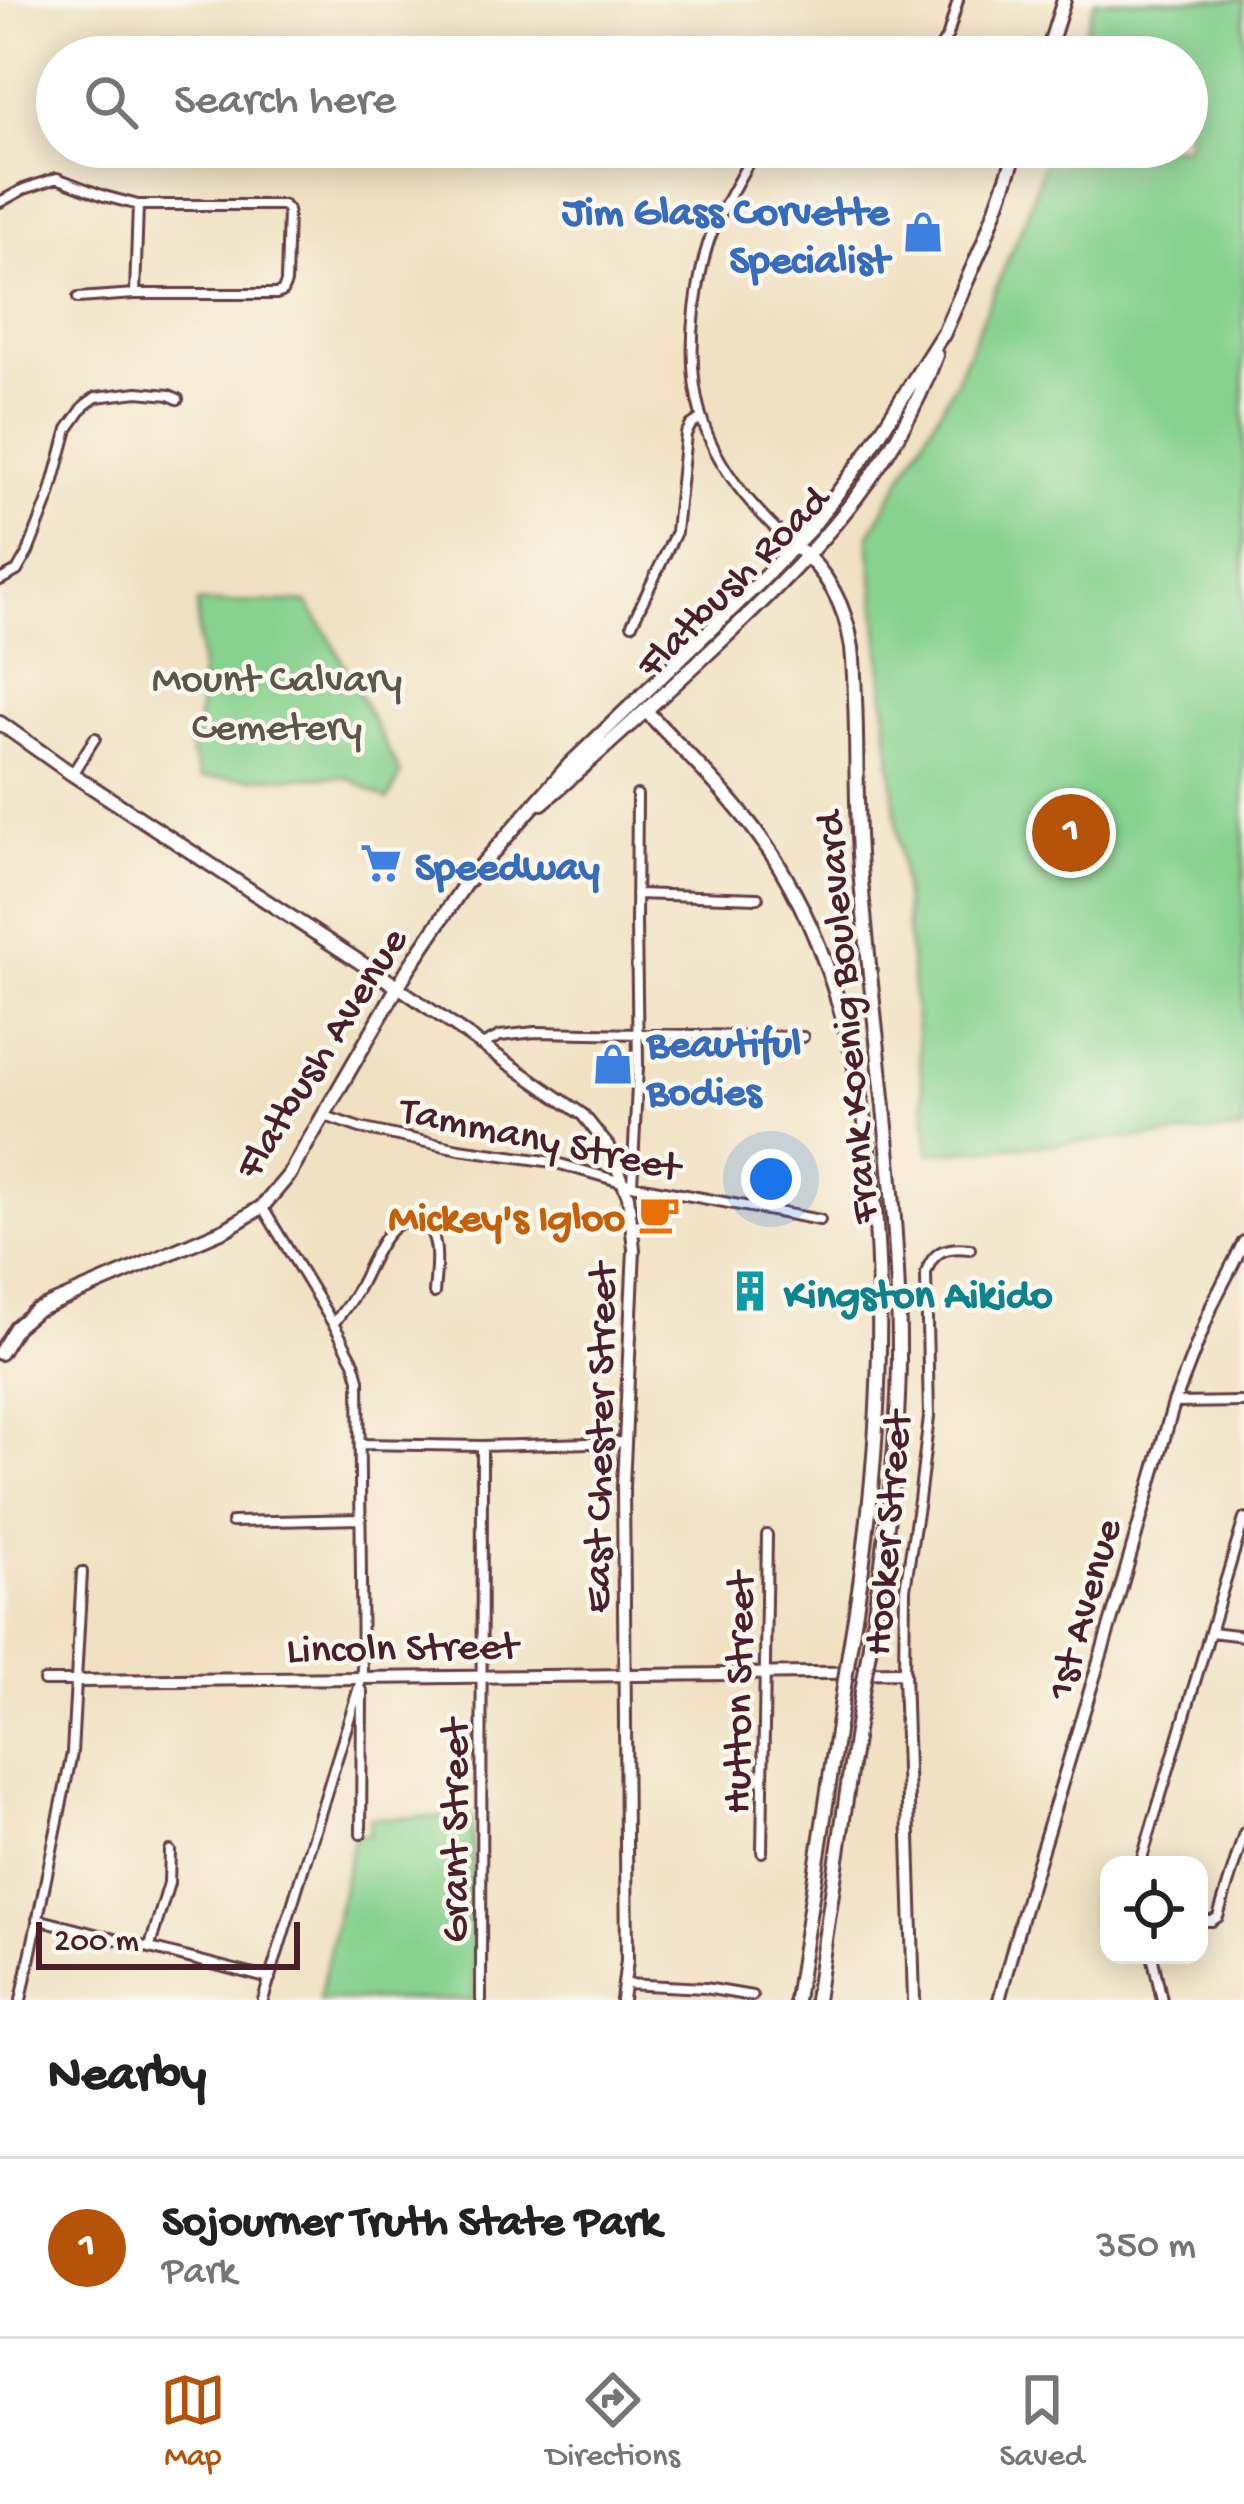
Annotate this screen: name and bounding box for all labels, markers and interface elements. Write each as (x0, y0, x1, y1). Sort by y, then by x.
search box (36, 36, 1208, 168)
icon: search (78, 69, 144, 135)
text: Search here (174, 76, 396, 129)
place label: Jim Glass Corvette Specialist (561, 191, 893, 288)
shop icon: Jim Glass Corvette Specialist (900, 209, 946, 255)
street label: Flatbush Road (628, 475, 844, 692)
park label: Mount Calvary Cemetery (152, 658, 402, 755)
pin: 1 (1032, 788, 1110, 878)
street label: Frank Koenig Boulevard (808, 806, 893, 1226)
supermarket icon: Speedway (358, 840, 404, 886)
place label: Speedway (415, 846, 600, 895)
street label: Flatbush Avenue (227, 919, 422, 1191)
place label: Beautiful Bodies (645, 1023, 801, 1120)
shop icon: Beautiful Bodies (590, 1041, 636, 1087)
street label: Tammany Street (393, 1088, 688, 1197)
your location (741, 1149, 801, 1209)
cafe icon: Mickey's Igloo (636, 1191, 682, 1237)
place label: Mickey's Igloo (389, 1197, 625, 1246)
street label: East Chester Street (576, 1259, 631, 1614)
building icon: Kingston Aikido (727, 1268, 773, 1314)
place label: Kingston Aikido (783, 1274, 1053, 1323)
street label: Hooker Street (856, 1406, 927, 1658)
street label: 1st Avenue (1038, 1513, 1137, 1707)
street label: Hutton Street (716, 1568, 769, 1814)
street label: Lincoln Street (286, 1625, 522, 1678)
street label: Grant Street (434, 1715, 483, 1943)
map controls (1100, 1856, 1208, 1964)
button: locate (1100, 1856, 1208, 1964)
scale bar (36, 1916, 300, 1969)
text: 200 m (54, 1924, 139, 1962)
text: Nearby (48, 2048, 206, 2108)
text: Sojourner Truth State Park (162, 2198, 661, 2251)
text: 1 (79, 2225, 95, 2271)
text: 350 m (1096, 2225, 1196, 2271)
text: Park (162, 2251, 236, 2297)
tab: Map (160, 2367, 226, 2477)
tab: Directions (546, 2367, 680, 2477)
tab: Saved (1000, 2367, 1084, 2477)

